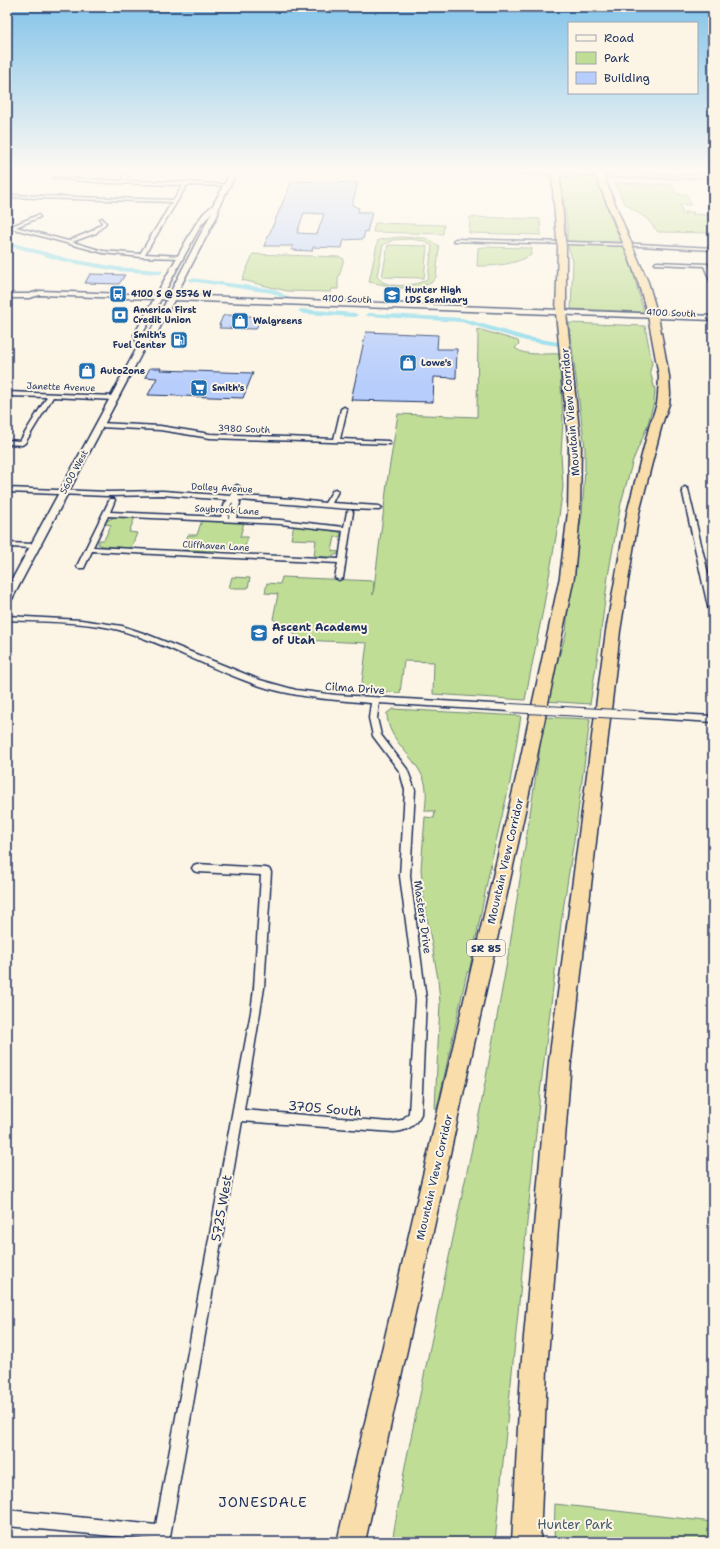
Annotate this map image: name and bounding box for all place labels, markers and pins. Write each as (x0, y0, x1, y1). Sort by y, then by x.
bus stop icon: 4100 S @ 5576 W (108, 284, 128, 304)
place label: Hunter High LDS Seminary (405, 284, 468, 306)
school or university icon: Hunter High LDS Seminary (382, 285, 402, 305)
place label: 4100 S @ 5576 W (131, 288, 211, 300)
place label: America First Credit Union (133, 304, 197, 326)
bank icon: America First Credit Union (110, 305, 130, 325)
shop icon: Walgreens (230, 311, 250, 331)
place label: Walgreens (253, 315, 303, 327)
place label: Smith's Fuel Center (113, 329, 166, 351)
fuel station icon: Smith's Fuel Center (169, 330, 189, 350)
shop icon: Lowe's (398, 353, 418, 373)
place label: Lowe's (421, 357, 452, 369)
shop icon: AutoZone (77, 361, 97, 381)
place label: AutoZone (100, 365, 146, 377)
supermarket icon: Smith's (189, 378, 209, 398)
place label: Smith's (212, 382, 245, 394)
place label: Ascent Academy of Utah (272, 620, 368, 648)
school or university icon: Ascent Academy of Utah (249, 623, 269, 643)

